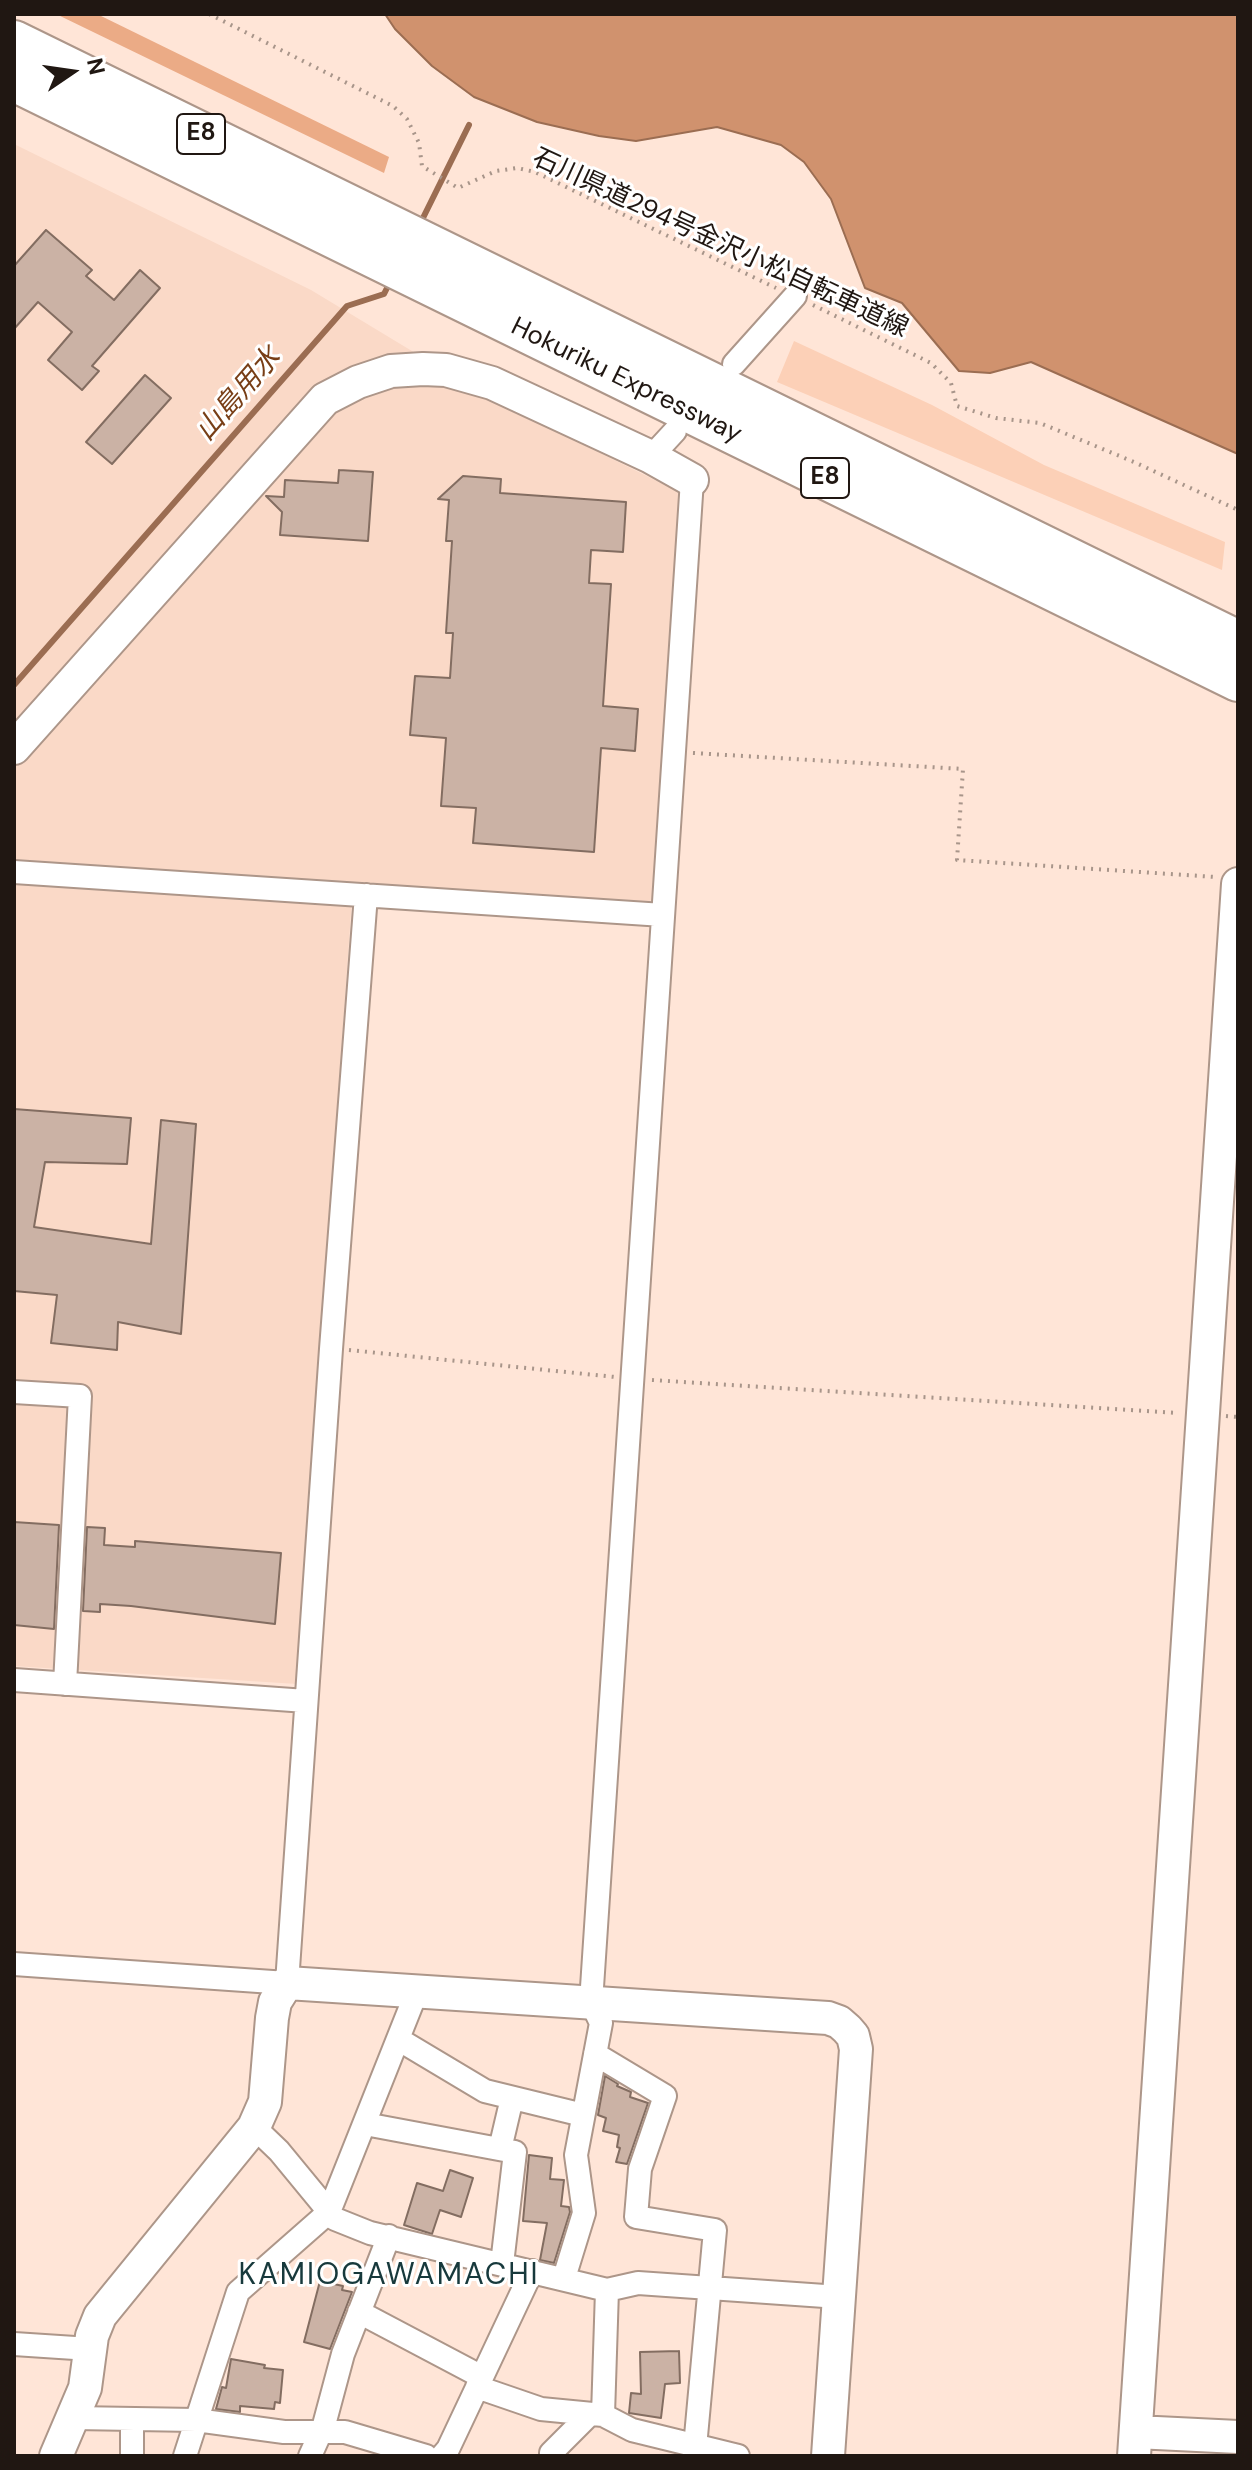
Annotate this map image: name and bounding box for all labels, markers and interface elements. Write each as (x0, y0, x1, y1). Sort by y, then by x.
north arrow (32, 32, 112, 112)
text: N (80, 55, 112, 78)
road number: E8 (177, 114, 225, 154)
street label: 石川県道294号金沢小松自転車道線 (527, 143, 913, 345)
street label: Hokuriku Expressway (506, 312, 746, 450)
water label: 山島用水 (190, 342, 288, 448)
road number: E8 (801, 458, 849, 498)
district label: KAMIOGAWAMACHI (238, 2258, 540, 2294)

